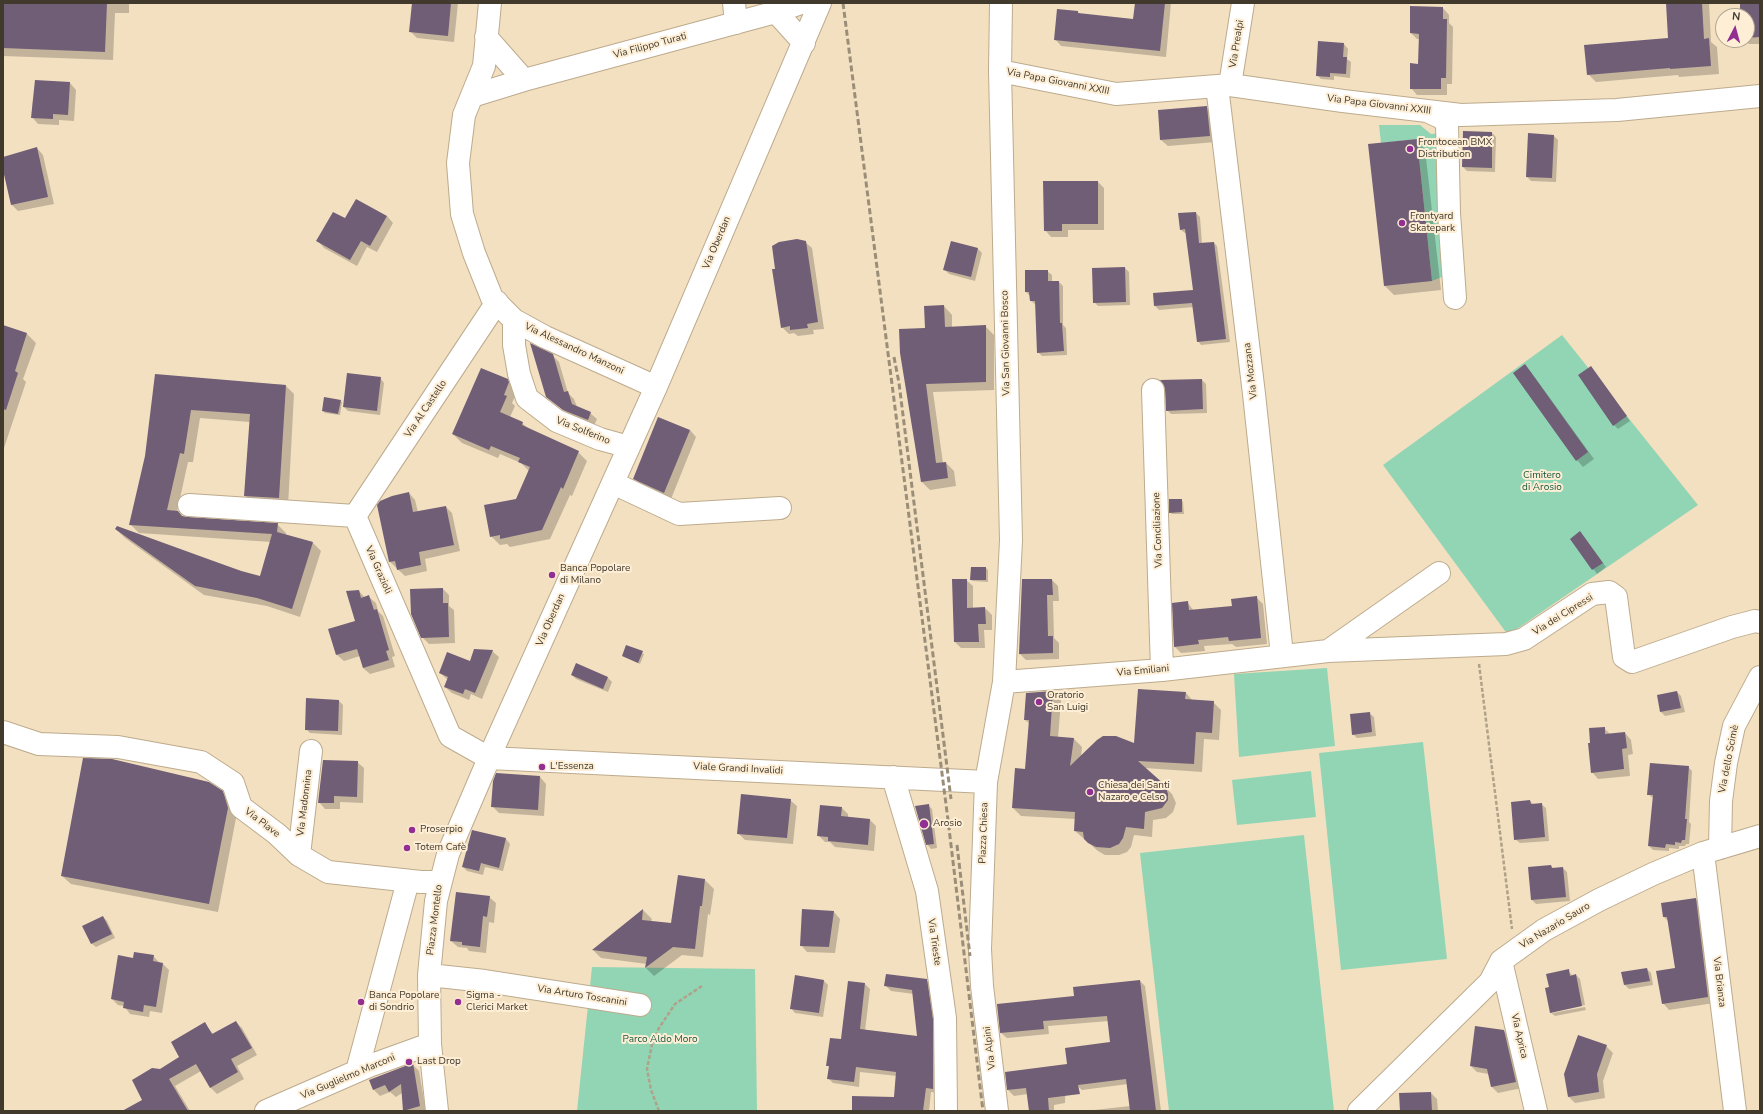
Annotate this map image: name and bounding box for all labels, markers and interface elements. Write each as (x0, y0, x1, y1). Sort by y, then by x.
north arrow (1715, 8, 1755, 48)
text: N (1731, 9, 1741, 24)
street label: Via Prealpi (1227, 19, 1247, 69)
street label: Via Filippo Turati (612, 30, 688, 62)
street label: Via Papa Giovanni XXIII (1006, 66, 1110, 98)
street label: Via Papa Giovanni XXIII (1326, 93, 1432, 117)
place label: Frontocean BMX Distribution (1418, 137, 1492, 160)
marker: Frontocean BMX Distribution (1405, 144, 1415, 154)
place label: Frontyard Skatepark (1410, 211, 1455, 234)
street label: Via Oberdan (700, 215, 734, 271)
marker: Frontyard Skatepark (1397, 218, 1407, 228)
street label: Via San Giovanni Bosco (999, 290, 1013, 396)
street label: Via Alessandro Manzoni (522, 321, 626, 377)
street label: Via Mozzana (1242, 342, 1260, 400)
street label: Via Al Castello (402, 378, 450, 440)
street label: Via Solferino (554, 415, 612, 447)
park label: Cimitero di Arosio (1522, 470, 1562, 494)
street label: Via Conciliazione (1151, 492, 1165, 568)
street label: Via Grazioli (362, 544, 394, 596)
place label: Banca Popolare di Milano (560, 563, 630, 586)
marker: Banca Popolare di Milano (547, 570, 557, 580)
street label: Via Oberdan (534, 592, 568, 648)
street label: Via dei Cipressi (1531, 592, 1595, 638)
street label: Via Emiliani (1116, 663, 1170, 679)
place label: Oratorio San Luigi (1047, 690, 1088, 714)
marker: Oratorio San Luigi (1034, 697, 1044, 707)
street label: Via dello Scimè (1717, 724, 1741, 794)
place label: L'Essenza (550, 761, 594, 773)
street label: Viale Grandi Invalidi (693, 761, 783, 777)
marker: L'Essenza (537, 762, 547, 772)
street label: Via Madonnina (295, 769, 315, 837)
place label: Chiesa dei Santi Nazaro e Celso (1098, 780, 1170, 804)
marker: Chiesa dei Santi Nazaro e Celso (1085, 787, 1095, 797)
street label: Piazza Chiesa (977, 802, 991, 864)
street label: Via Piave (242, 806, 282, 840)
marker: Arosio (918, 818, 930, 830)
place label: Arosio (933, 818, 962, 830)
place label: Proserpio (420, 824, 463, 836)
marker: Proserpio (407, 825, 417, 835)
place label: Totem Cafè (415, 842, 466, 854)
marker: Totem Cafè (402, 843, 412, 853)
street label: Piazza Montello (425, 884, 445, 956)
street label: Via Nazario Sauro (1518, 900, 1592, 952)
street label: Via Trieste (925, 918, 943, 966)
street label: Via Brianza (1710, 956, 1728, 1008)
street label: Via Arturo Toscanini (536, 983, 628, 1009)
place label: Banca Popolare di Sondrio (369, 990, 439, 1014)
place label: Sigma - Clerici Market (466, 990, 527, 1014)
marker: Banca Popolare di Sondrio (356, 997, 366, 1007)
marker: Sigma - Clerici Market (453, 997, 463, 1007)
street label: Via Aprica (1508, 1012, 1530, 1060)
street label: Via Alpini (981, 1026, 999, 1070)
park label: Parco Aldo Moro (623, 1034, 697, 1046)
street label: Via Guglielmo Marconi (299, 1052, 397, 1102)
place label: Last Drop (417, 1056, 461, 1068)
marker: Last Drop (404, 1057, 414, 1067)

